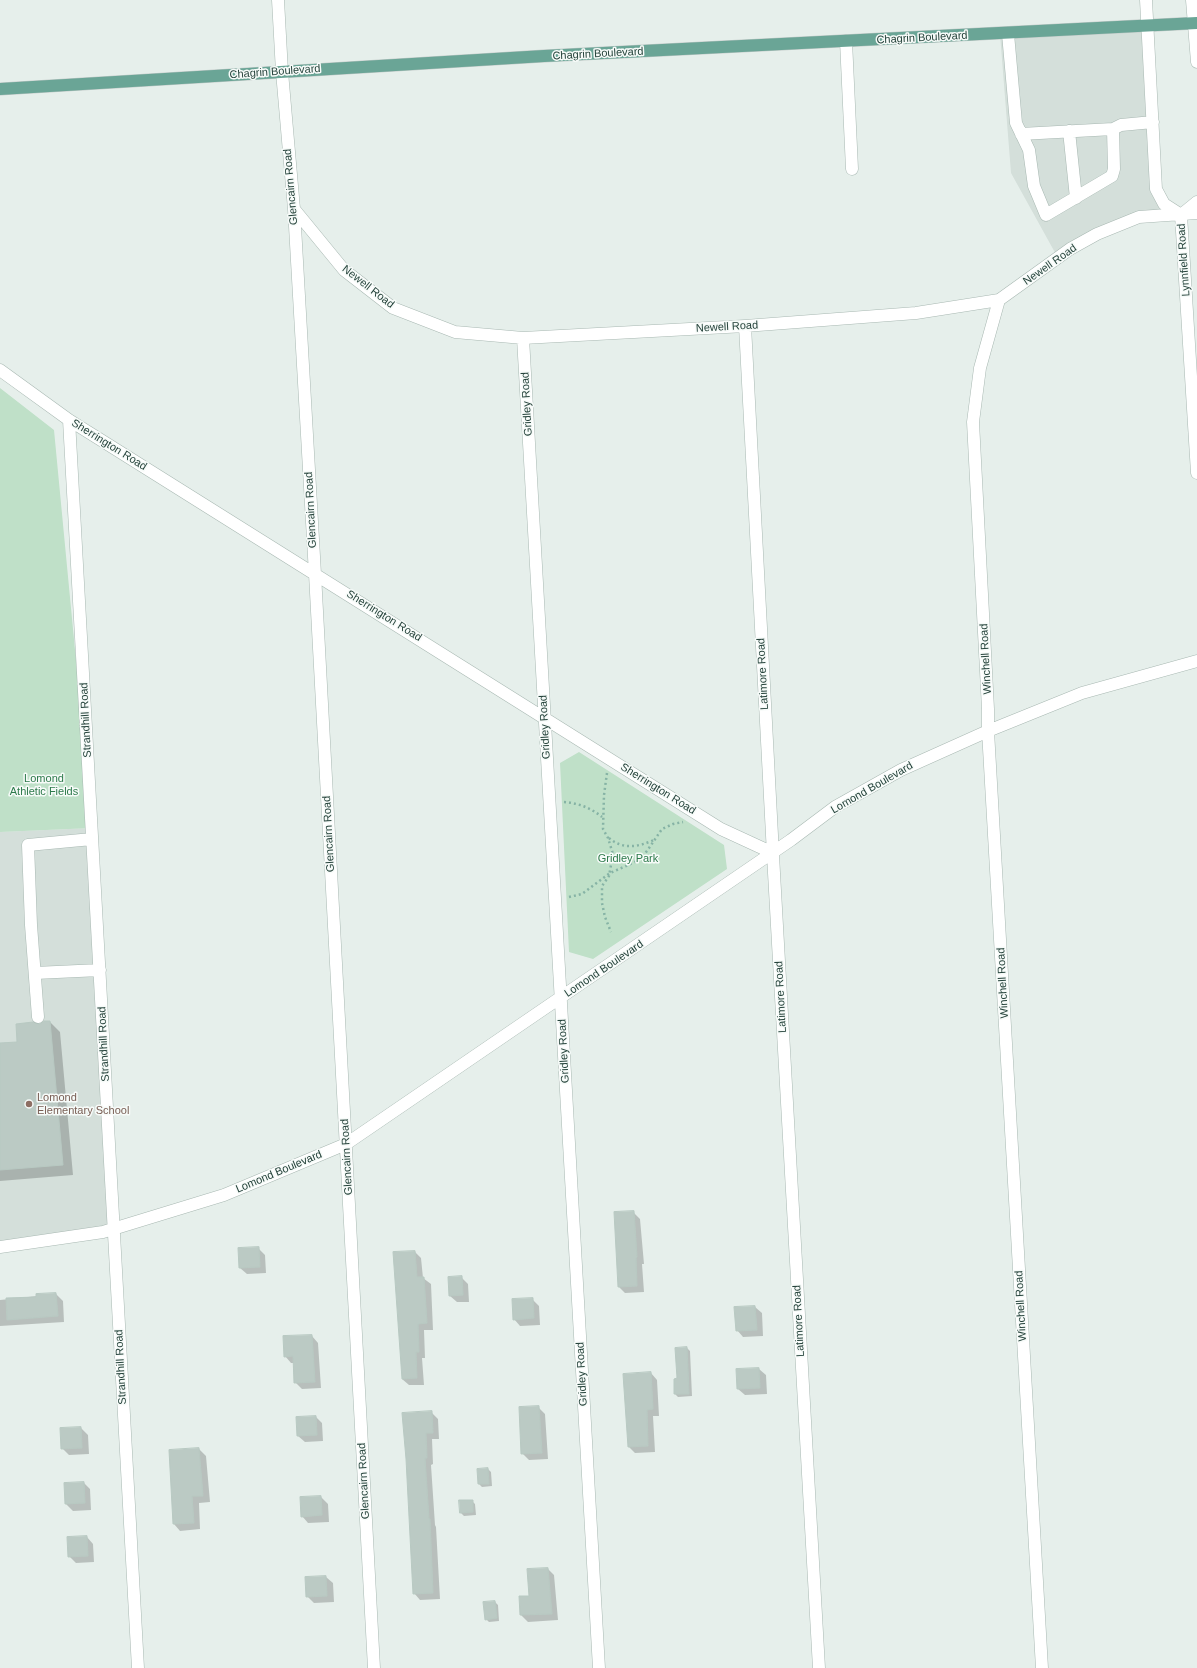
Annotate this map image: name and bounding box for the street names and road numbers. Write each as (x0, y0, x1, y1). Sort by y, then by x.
street label: Chagrin Boulevard (876, 29, 968, 47)
street label: Chagrin Boulevard (552, 45, 644, 63)
street label: Chagrin Boulevard (229, 62, 321, 82)
street label: Glencairn Road (281, 148, 301, 226)
street label: Lynnfield Road (1175, 223, 1193, 297)
street label: Newell Road (1021, 242, 1079, 288)
street label: Newell Road (339, 263, 397, 311)
street label: Newell Road (696, 319, 758, 335)
street label: Gridley Road (519, 372, 535, 436)
street label: Sherrington Road (69, 417, 149, 473)
street label: Glencairn Road (302, 471, 320, 549)
street label: Sherrington Road (344, 588, 424, 644)
street label: Winchell Road (978, 623, 994, 695)
street label: Latimore Road (755, 638, 771, 710)
street label: Strandhill Road (77, 682, 95, 758)
street label: Gridley Road (537, 695, 553, 759)
street label: Lomond Boulevard (829, 759, 915, 817)
street label: Sherrington Road (618, 761, 698, 817)
street label: Glencairn Road (320, 795, 338, 873)
street label: Lomond Boulevard (562, 938, 646, 1000)
street label: Winchell Road (995, 947, 1011, 1019)
street label: Latimore Road (773, 961, 789, 1033)
street label: Strandhill Road (95, 1006, 113, 1082)
street label: Gridley Road (556, 1019, 572, 1083)
street label: Glencairn Road (338, 1118, 356, 1196)
street label: Lomond Boulevard (234, 1148, 324, 1196)
street label: Winchell Road (1013, 1270, 1029, 1342)
street label: Latimore Road (791, 1285, 807, 1357)
street label: Strandhill Road (112, 1329, 130, 1405)
street label: Gridley Road (574, 1342, 590, 1406)
street label: Glencairn Road (355, 1442, 373, 1520)

